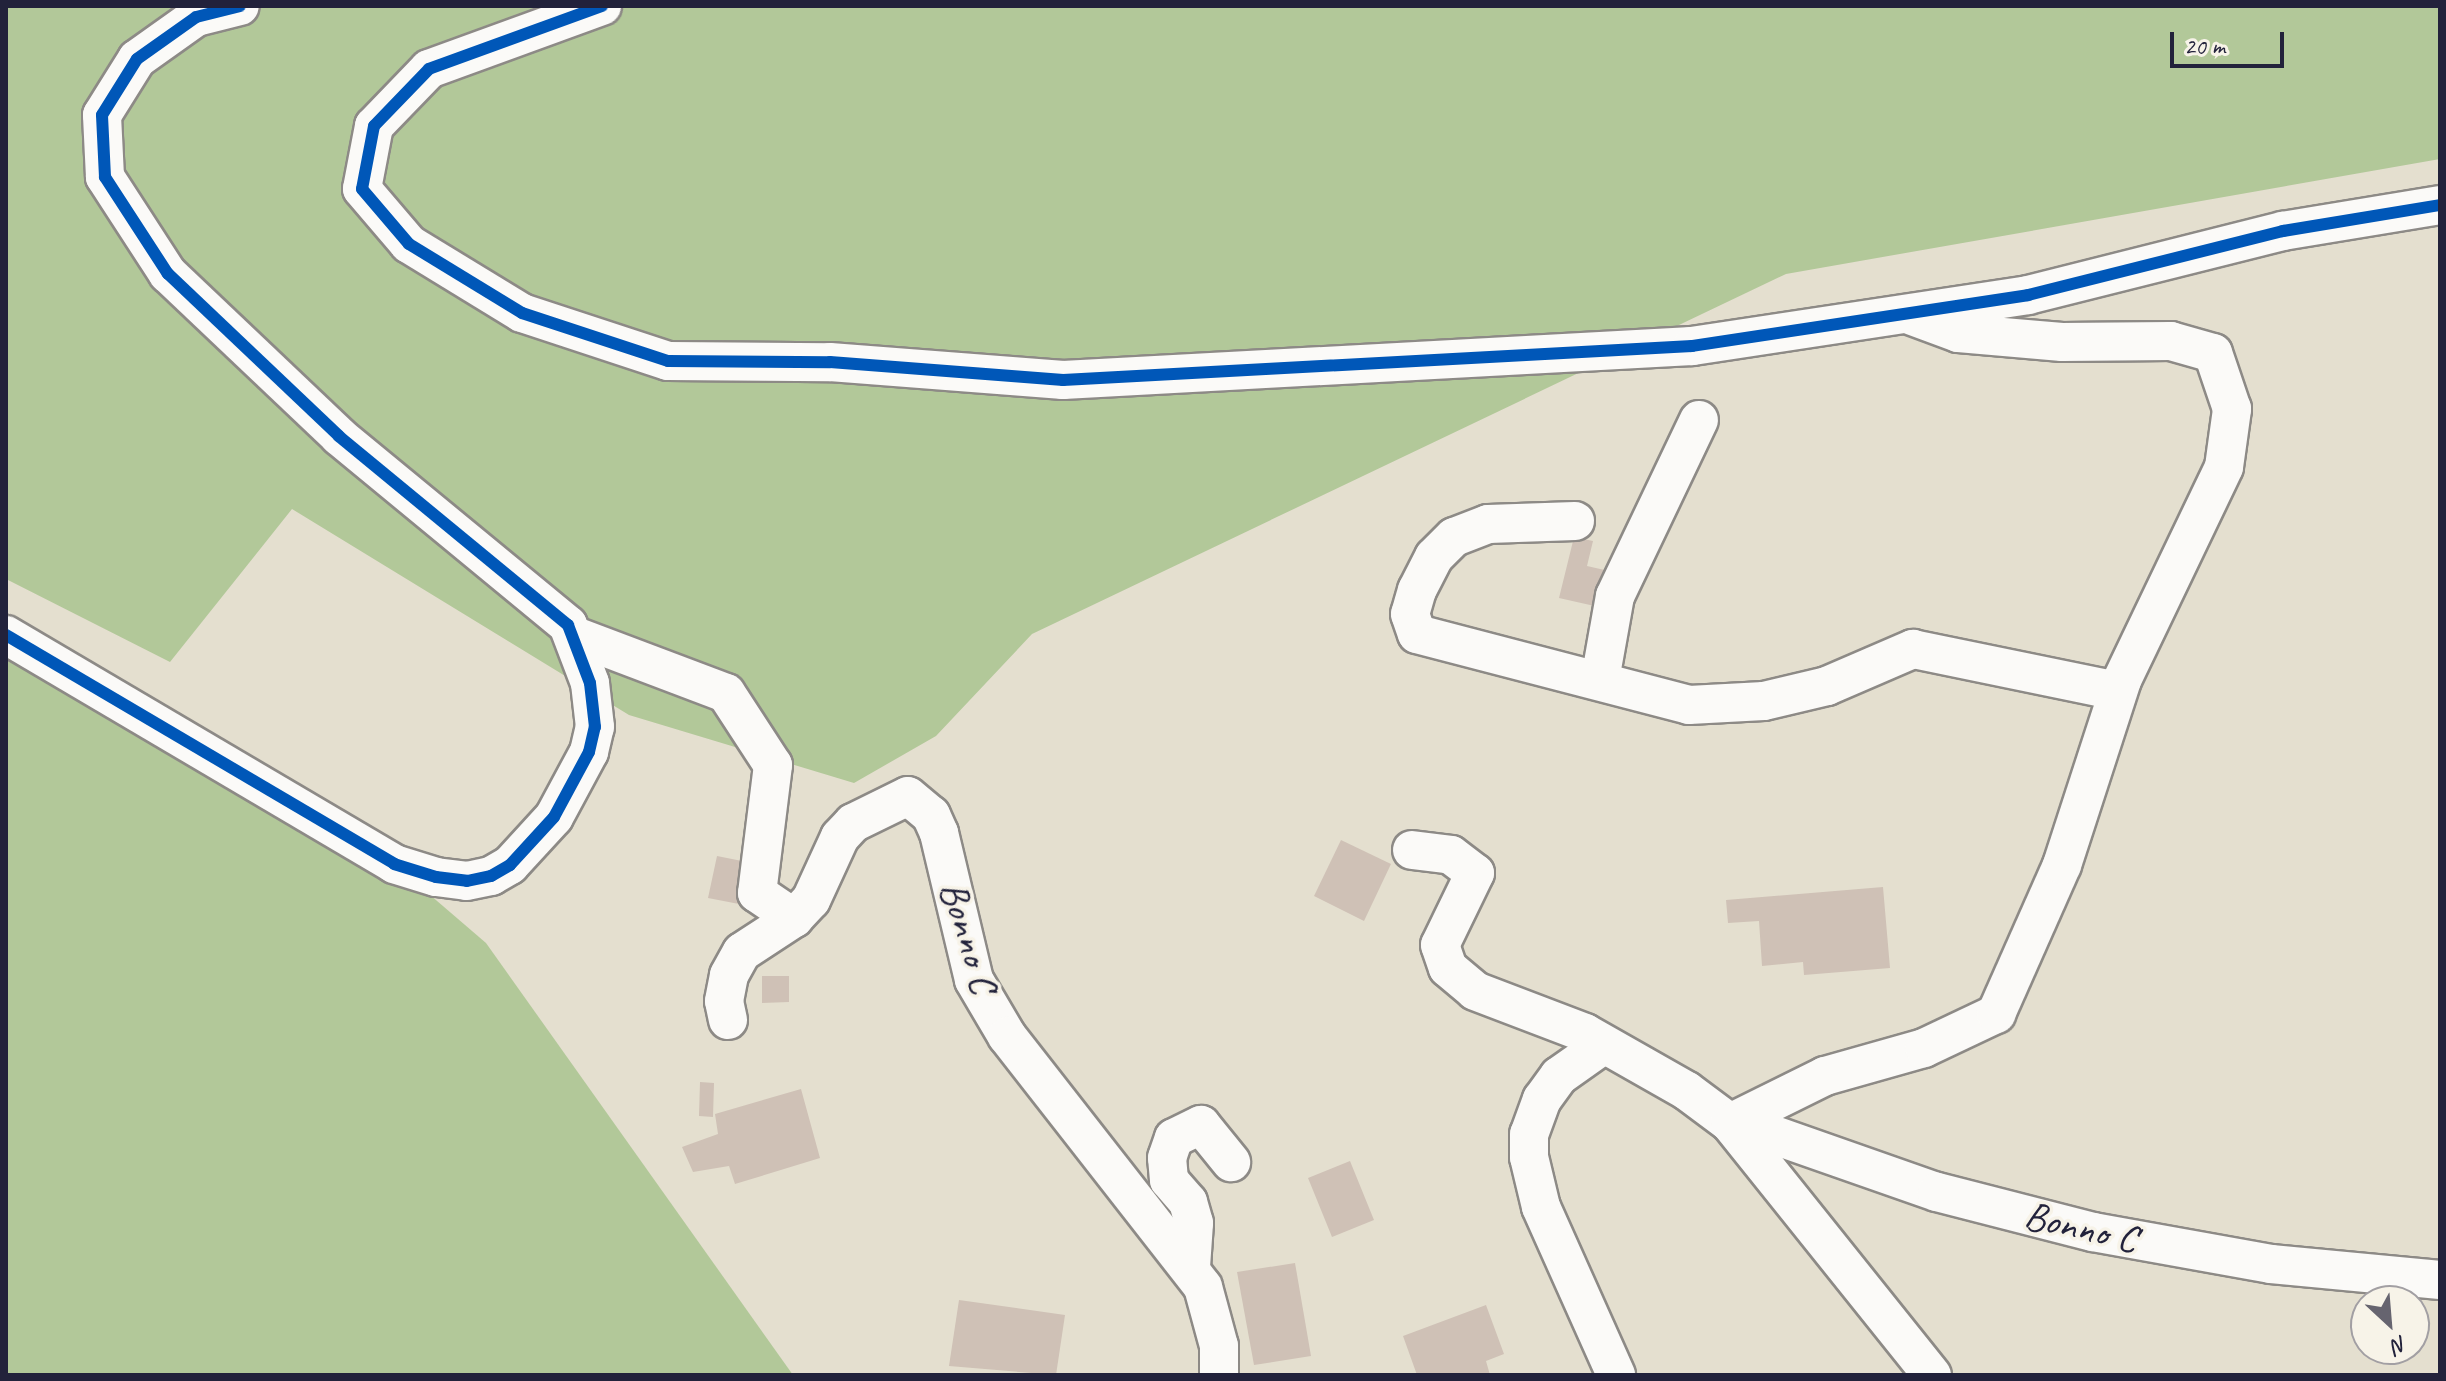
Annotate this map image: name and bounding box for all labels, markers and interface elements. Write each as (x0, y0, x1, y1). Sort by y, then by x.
scale bar (2174, 16, 2288, 66)
text: 20 m (2184, 31, 2225, 61)
street label: Bonno C (929, 876, 1009, 998)
street label: Bonno C (2020, 1191, 2142, 1263)
north arrow (2350, 1285, 2430, 1365)
text: N (2387, 1329, 2412, 1360)

